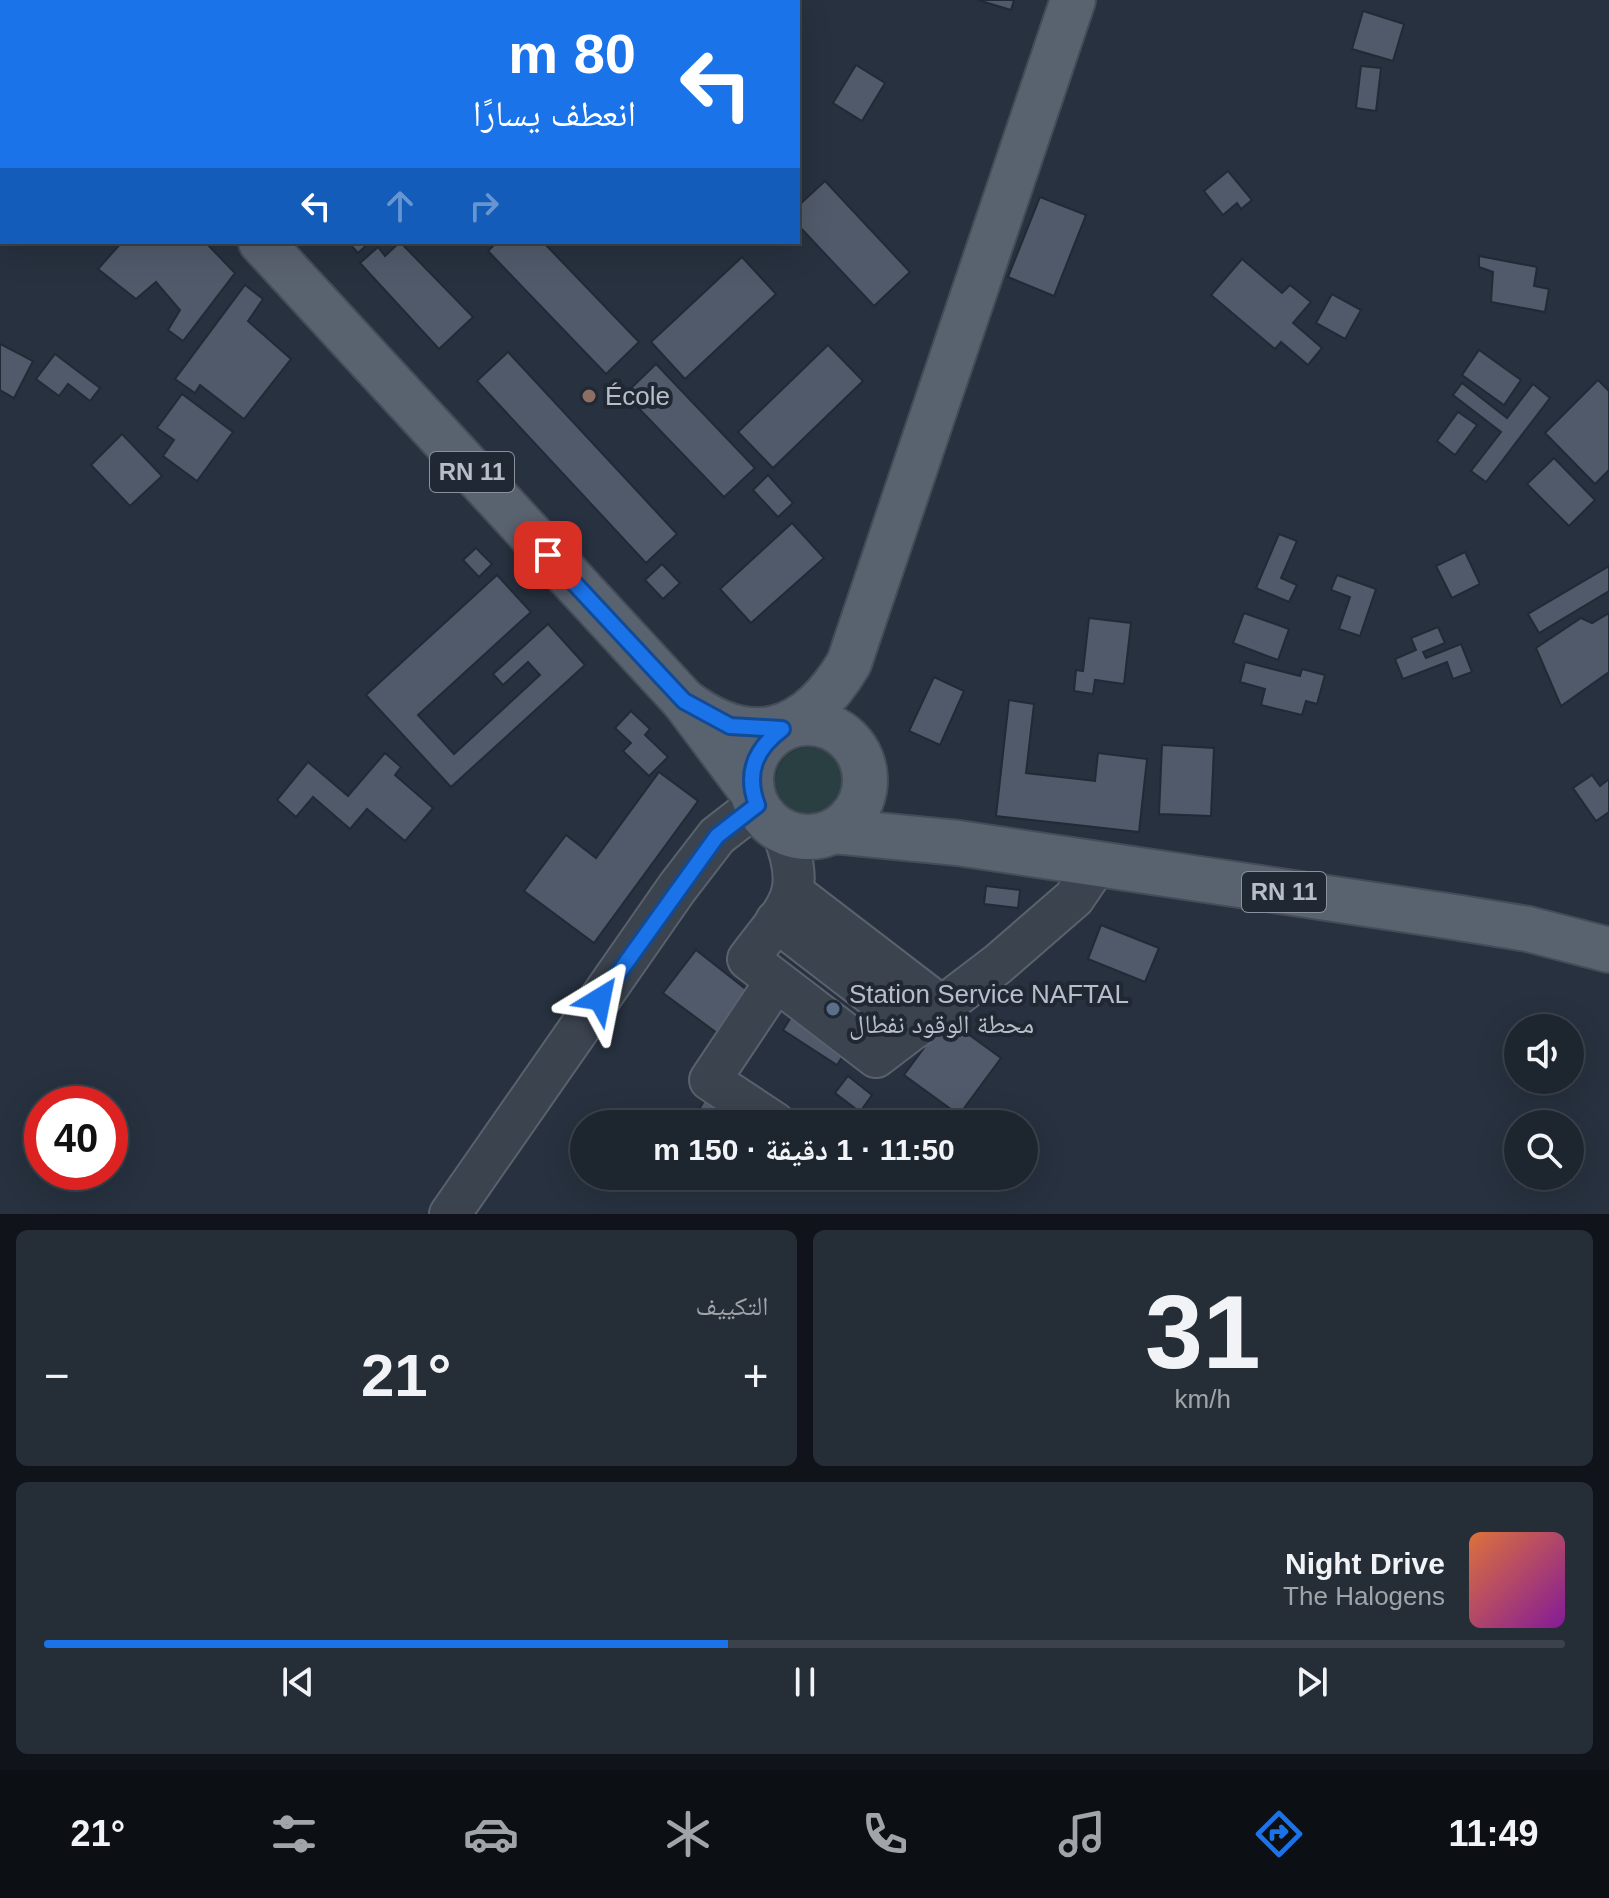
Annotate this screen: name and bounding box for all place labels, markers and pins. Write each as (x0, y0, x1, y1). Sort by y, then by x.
place label: École (605, 381, 670, 411)
marker: École (580, 387, 598, 405)
pin (514, 521, 582, 589)
place label: Station Service NAFTAL محطة الوقود نفطال (849, 979, 1129, 1040)
marker: Station Service NAFTAL محطة الوقود نفطال (824, 1000, 842, 1018)

